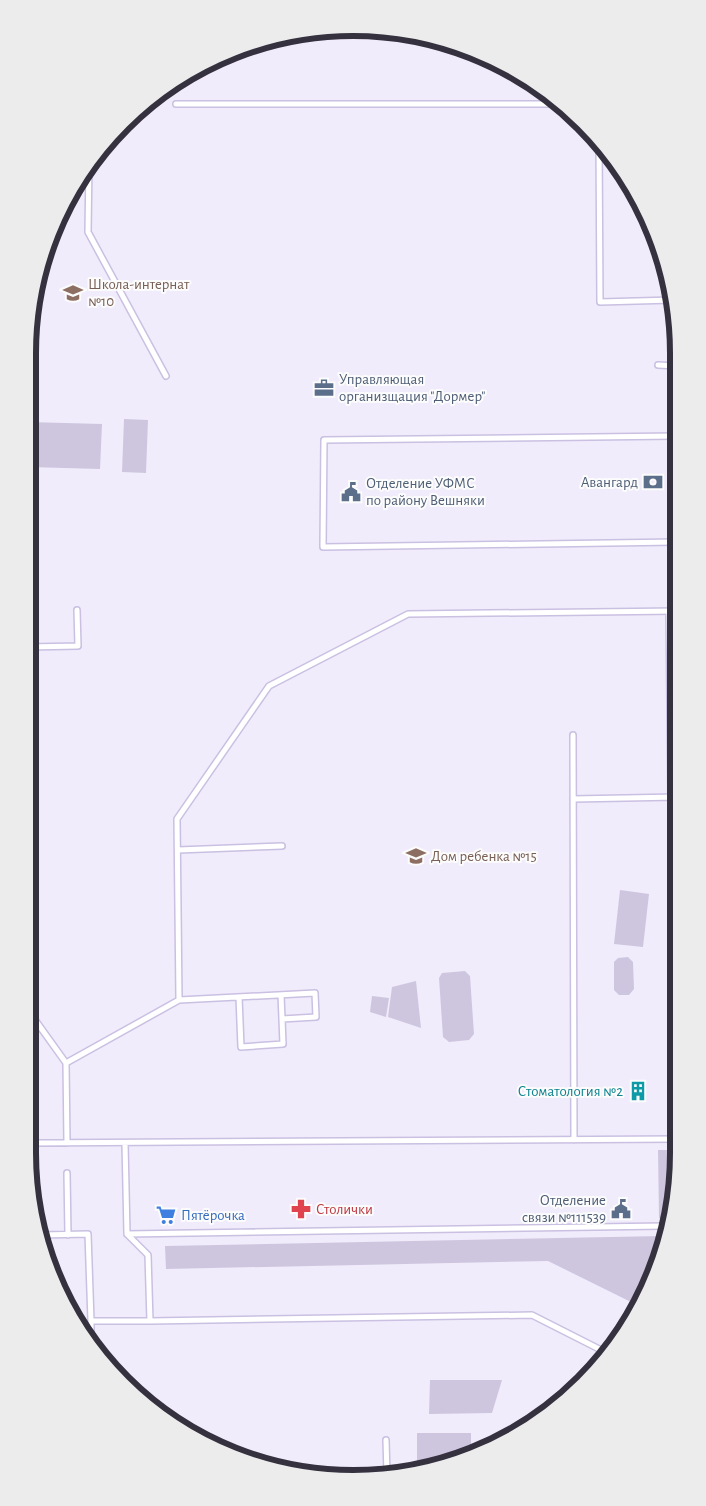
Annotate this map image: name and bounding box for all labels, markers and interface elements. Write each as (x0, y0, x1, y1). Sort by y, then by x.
place label: Школа-интернат №10 (88, 277, 190, 309)
school or university icon: Школа-интернат №10 (62, 282, 84, 304)
place label: Управляющая организщация "Дормер" (339, 372, 485, 404)
office icon: Управляющая организщация "Дормер" (313, 377, 335, 399)
bank icon: Авангард (642, 471, 664, 493)
place label: Авангард (581, 475, 638, 490)
place label: Отделение УФМС по району Вешняки (366, 476, 485, 508)
public building icon: Отделение УФМС по району Вешняки (340, 481, 362, 503)
school or university icon: Дом ребенка №15 (405, 845, 427, 867)
place label: Дом ребенка №15 (431, 849, 537, 864)
building icon: Стоматология №2 (627, 1080, 649, 1102)
place label: Стоматология №2 (518, 1084, 623, 1099)
place label: Отделение связи №111539 (522, 1193, 606, 1225)
pharmacy icon: Столички (290, 1198, 312, 1220)
public building icon: Отделение связи №111539 (610, 1198, 632, 1220)
place label: Столички (316, 1202, 373, 1217)
supermarket icon: Пятёрочка (155, 1204, 177, 1226)
place label: Пятёрочка (181, 1208, 245, 1223)

